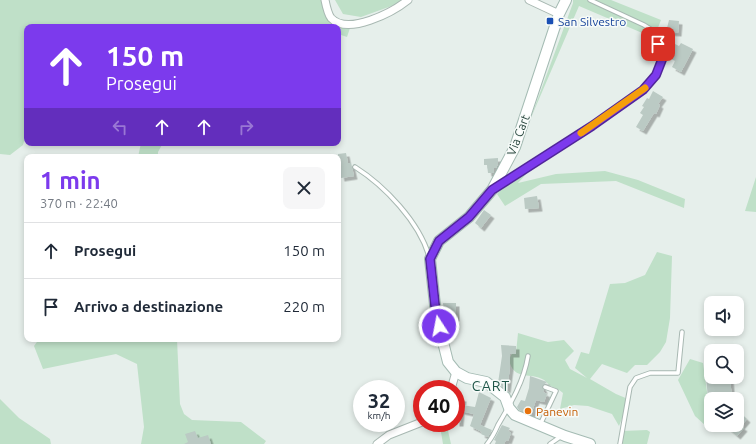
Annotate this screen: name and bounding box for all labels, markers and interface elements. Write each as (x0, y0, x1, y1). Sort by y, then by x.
place label: San Silvestro (558, 15, 626, 28)
marker: San Silvestro (545, 16, 555, 26)
pin (641, 27, 675, 61)
icon: arrive (647, 33, 669, 55)
icon: ahead (40, 40, 92, 92)
text: 150 m (106, 40, 184, 71)
text: Prosegui (106, 73, 177, 93)
street label: Via Cart (504, 113, 532, 157)
icon: left (109, 116, 131, 138)
icon: ahead (151, 116, 173, 138)
icon: ahead (193, 116, 215, 138)
icon: right (235, 116, 257, 138)
text: 1 min (40, 167, 101, 194)
button: close (283, 167, 325, 209)
text: 370 m · 22:40 (40, 196, 118, 210)
icon: ahead (40, 240, 62, 262)
text: Prosegui (74, 242, 136, 259)
text: 150 m (283, 242, 325, 259)
icon: arrive (40, 296, 62, 318)
map controls (704, 296, 744, 432)
button: sound (704, 296, 744, 336)
text: Arrivo a destinazione (74, 298, 223, 315)
text: 220 m (283, 298, 325, 315)
position arrow (418, 305, 460, 347)
button: search (704, 344, 744, 384)
district label: CART (472, 378, 510, 394)
speed limit sign: 40 (413, 380, 465, 432)
text: 32 (368, 389, 390, 412)
button: layers (704, 392, 744, 432)
place label: Panevin (536, 405, 578, 418)
marker: Panevin (523, 406, 533, 416)
text: km/h (367, 410, 391, 421)

